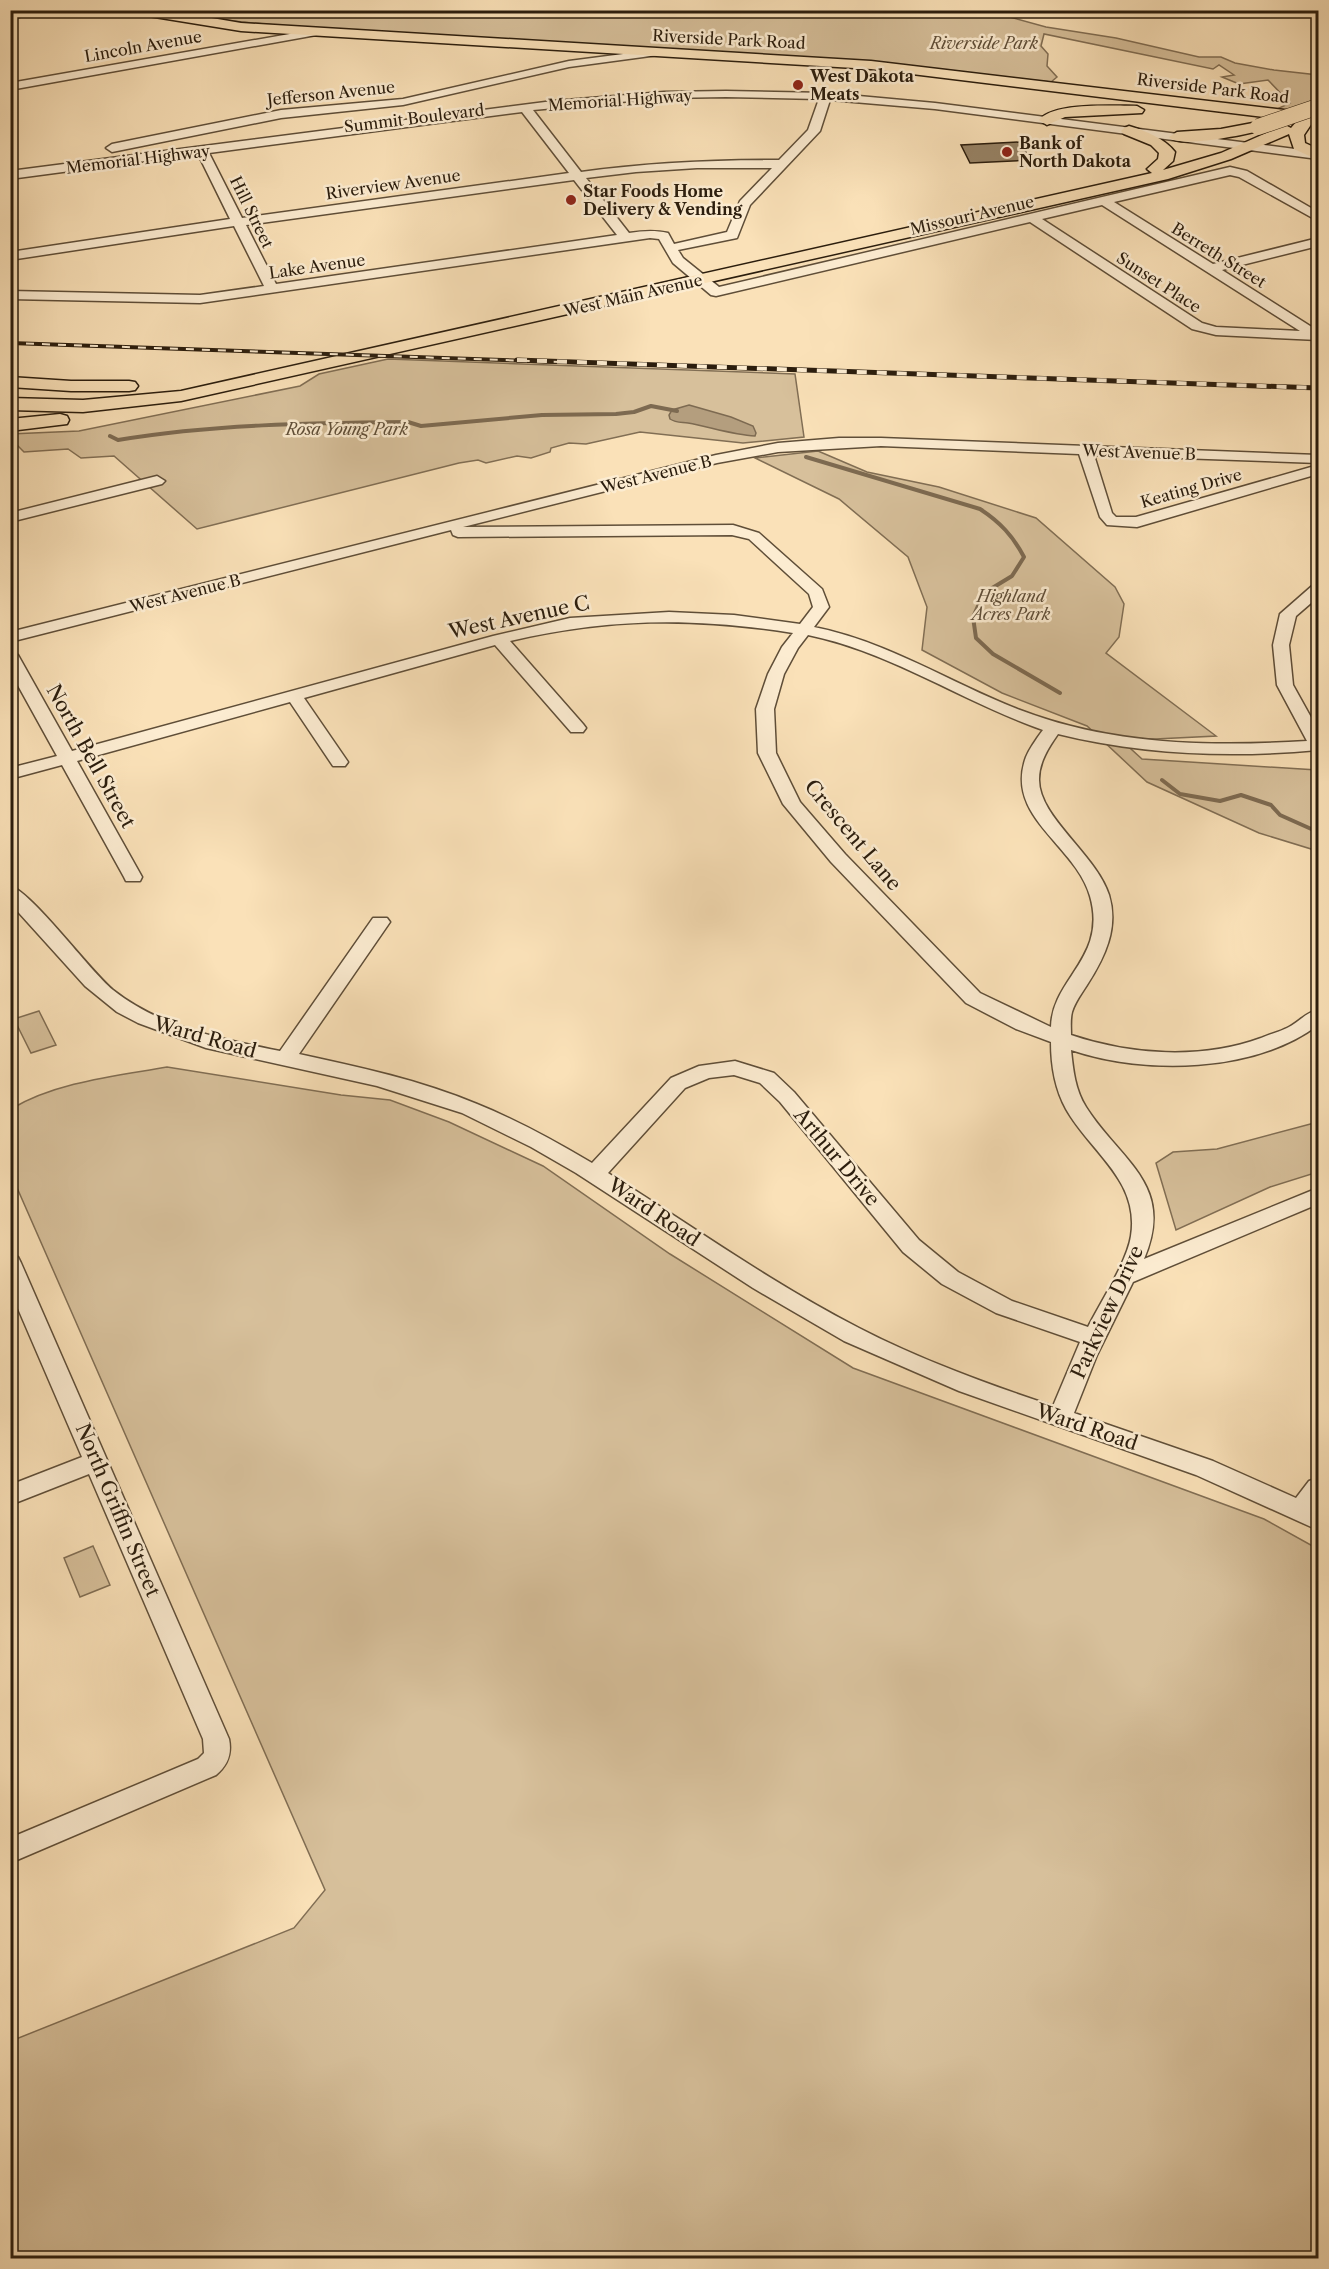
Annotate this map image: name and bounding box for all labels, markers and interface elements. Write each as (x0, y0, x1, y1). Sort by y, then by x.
street label: Riverside Park Road (652, 25, 806, 53)
street label: Lincoln Avenue (83, 26, 203, 66)
park label: Riverside Park (928, 33, 1039, 53)
place label: West Dakota Meats (809, 66, 915, 104)
street label: Riverside Park Road (1136, 69, 1291, 107)
street label: Jefferson Avenue (263, 76, 396, 110)
marker: West Dakota Meats (791, 78, 805, 92)
street label: Memorial Highway (547, 85, 694, 115)
street label: Summit Boulevard (343, 99, 486, 137)
place label: Bank of North Dakota (1019, 133, 1132, 171)
street label: Memorial Highway (65, 140, 212, 178)
marker: Bank of North Dakota (1000, 145, 1014, 159)
street label: Riverview Avenue (324, 165, 462, 203)
street label: Hill Street (226, 173, 278, 252)
place label: Star Foods Home Delivery & Vending (583, 181, 743, 219)
street label: Missouri Avenue (908, 191, 1036, 239)
marker: Star Foods Home Delivery & Vending (564, 193, 578, 207)
street label: Berreth Street (1168, 218, 1270, 292)
street label: Sunset Place (1113, 247, 1205, 317)
street label: Lake Avenue (268, 249, 366, 283)
street label: West Main Avenue (561, 269, 704, 321)
park label: Rosa Young Park (284, 419, 409, 439)
street label: West Avenue B (1081, 440, 1196, 464)
street label: West Avenue B (598, 451, 714, 498)
street label: Keating Drive (1138, 464, 1244, 512)
street label: West Avenue B (127, 570, 243, 617)
park label: Highland Acres Park (969, 586, 1051, 624)
street label: West Avenue C (445, 590, 592, 644)
street label: North Bell Street (42, 680, 140, 832)
street label: Crescent Lane (800, 775, 906, 895)
street label: Ward Road (150, 1011, 259, 1063)
street label: Arthur Drive (788, 1102, 885, 1211)
street label: Ward Road (603, 1172, 705, 1252)
street label: Parkview Drive (1066, 1242, 1148, 1382)
street label: Ward Road (1032, 1398, 1141, 1456)
street label: North Griffin Street (71, 1420, 165, 1600)

